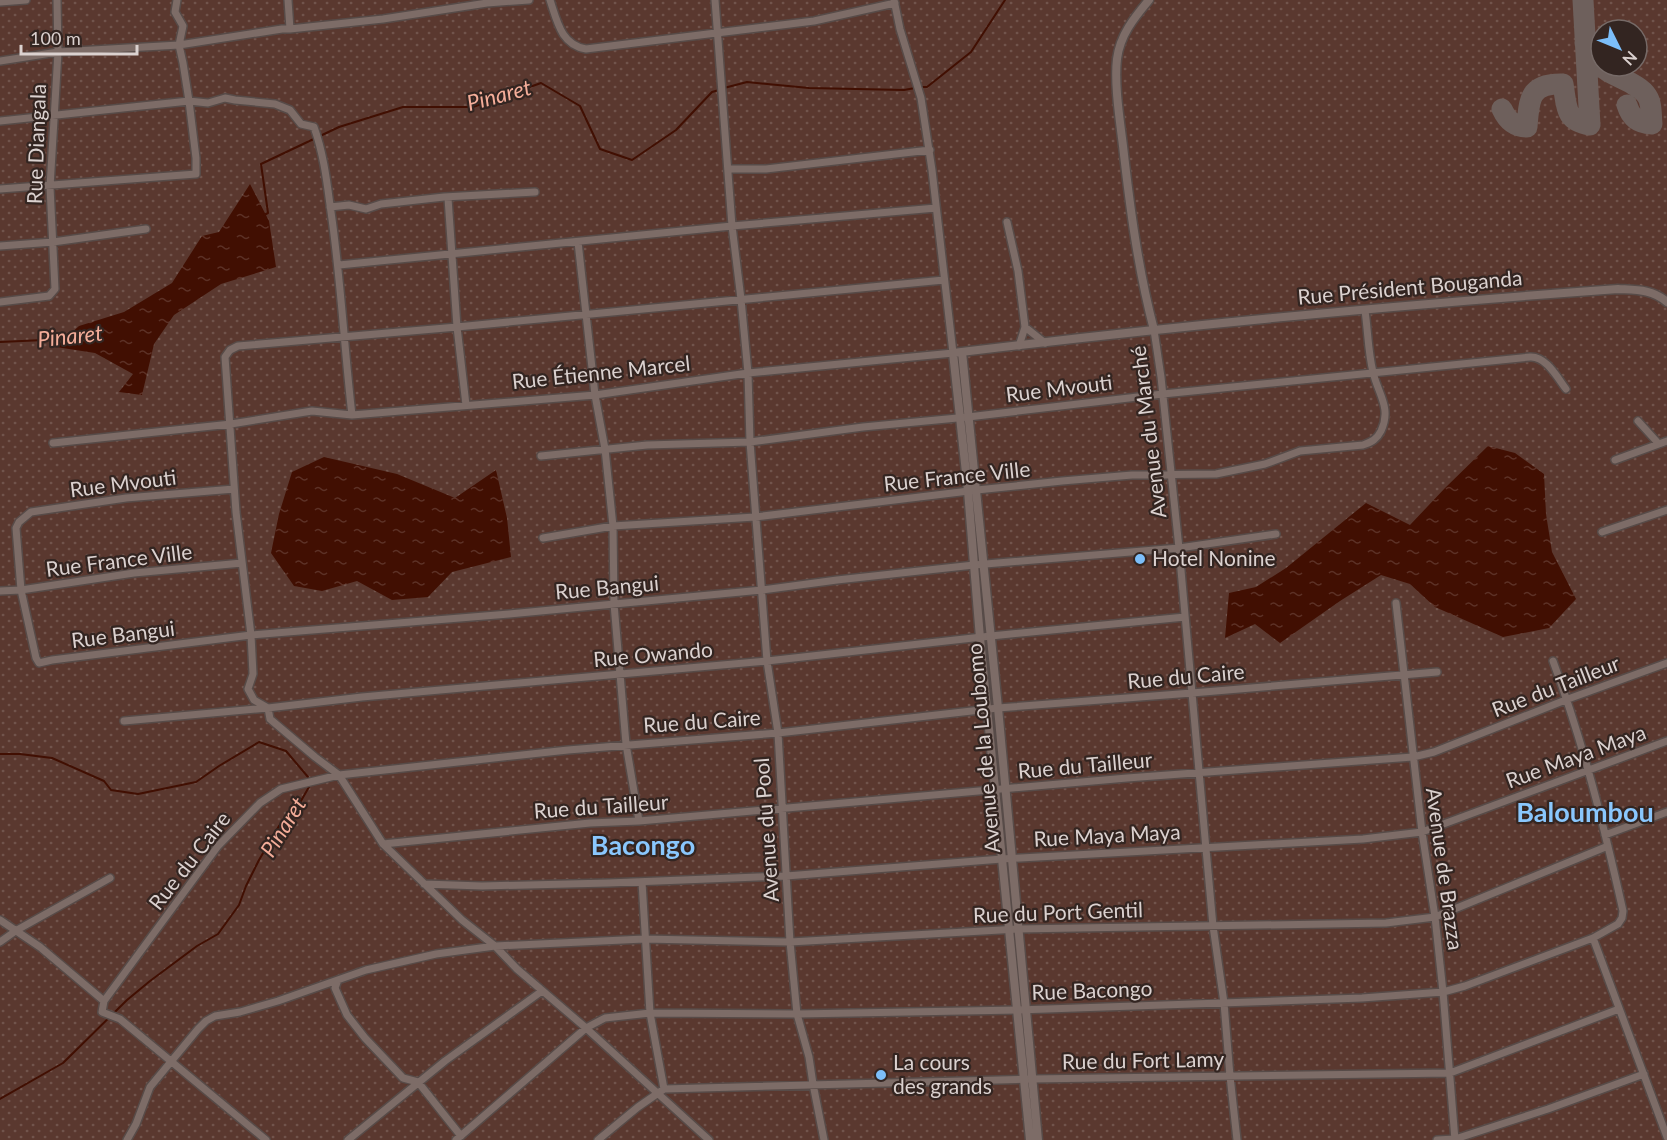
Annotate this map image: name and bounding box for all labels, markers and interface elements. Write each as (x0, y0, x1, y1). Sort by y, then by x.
scale bar (21, 18, 136, 56)
north arrow (1589, 18, 1649, 78)
text: 100 m (30, 27, 81, 49)
text: N (1619, 48, 1641, 70)
water label: Pinaret (464, 73, 534, 116)
street label: Rue Diangala (21, 83, 50, 205)
street label: Rue Président Bouganda (1297, 264, 1523, 309)
water label: Pinaret (36, 319, 104, 352)
street label: Avenue du Marché (1125, 345, 1170, 520)
street label: Rue Étienne Marcel (510, 350, 691, 393)
street label: Rue Mvouti (1004, 369, 1114, 406)
street label: Rue France Ville (882, 455, 1031, 496)
street label: Rue Mvouti (68, 464, 178, 501)
street label: Rue France Ville (44, 538, 193, 581)
place label: Hotel Nonine (1152, 545, 1276, 570)
marker: Hotel Nonine (1133, 552, 1147, 566)
street label: Rue Bangui (554, 570, 660, 603)
street label: Rue Bangui (70, 615, 176, 652)
street label: Rue Owando (592, 636, 714, 671)
street label: Avenue de la Loubomo (961, 642, 1004, 854)
street label: Rue du Tailleur (1488, 650, 1623, 721)
street label: Rue du Caire (1126, 658, 1246, 693)
street label: Rue du Caire (642, 704, 761, 737)
street label: Rue Maya Maya (1502, 719, 1649, 792)
street label: Rue du Tailleur (1017, 746, 1154, 783)
street label: Avenue du Pool (748, 757, 783, 903)
street label: Avenue de Brazza (1422, 786, 1469, 952)
street label: Rue du Tailleur (533, 788, 669, 823)
water label: Pinaret (254, 792, 312, 862)
district label: Baloumbou (1516, 795, 1654, 828)
street label: Rue du Caire (143, 806, 235, 914)
street label: Rue Maya Maya (1033, 818, 1181, 851)
district label: Bacongo (591, 828, 695, 861)
street label: Rue du Port Gentil (973, 896, 1143, 927)
street label: Rue Bacongo (1031, 975, 1153, 1004)
street label: Rue du Fort Lamy (1062, 1046, 1224, 1073)
place label: La cours des grands (893, 1049, 992, 1098)
marker: La cours des grands (874, 1068, 888, 1082)

